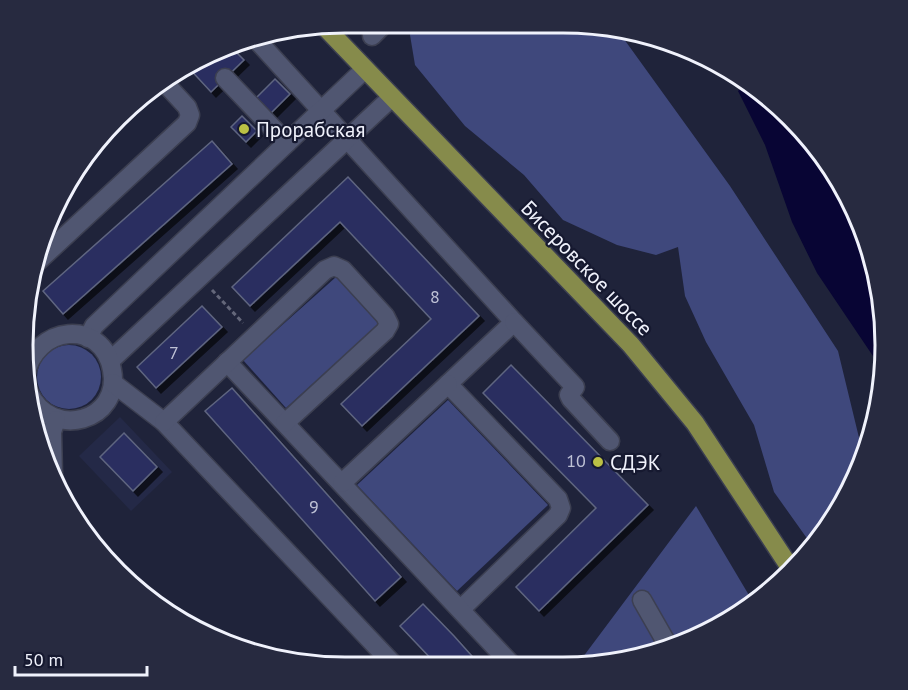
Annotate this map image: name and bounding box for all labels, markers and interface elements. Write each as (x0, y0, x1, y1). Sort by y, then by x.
place label: Прорабская (256, 116, 365, 143)
marker: Прорабская (237, 122, 251, 136)
street label: Бисеровское шоссе (515, 195, 659, 341)
house number: 8 (430, 285, 440, 308)
house number: 7 (169, 341, 179, 364)
house number: 10 (566, 449, 586, 472)
place label: СДЭК (610, 449, 661, 476)
marker: СДЭК (591, 455, 605, 469)
house number: 9 (309, 495, 319, 518)
scale bar (15, 639, 147, 677)
text: 50 m (24, 648, 63, 671)

